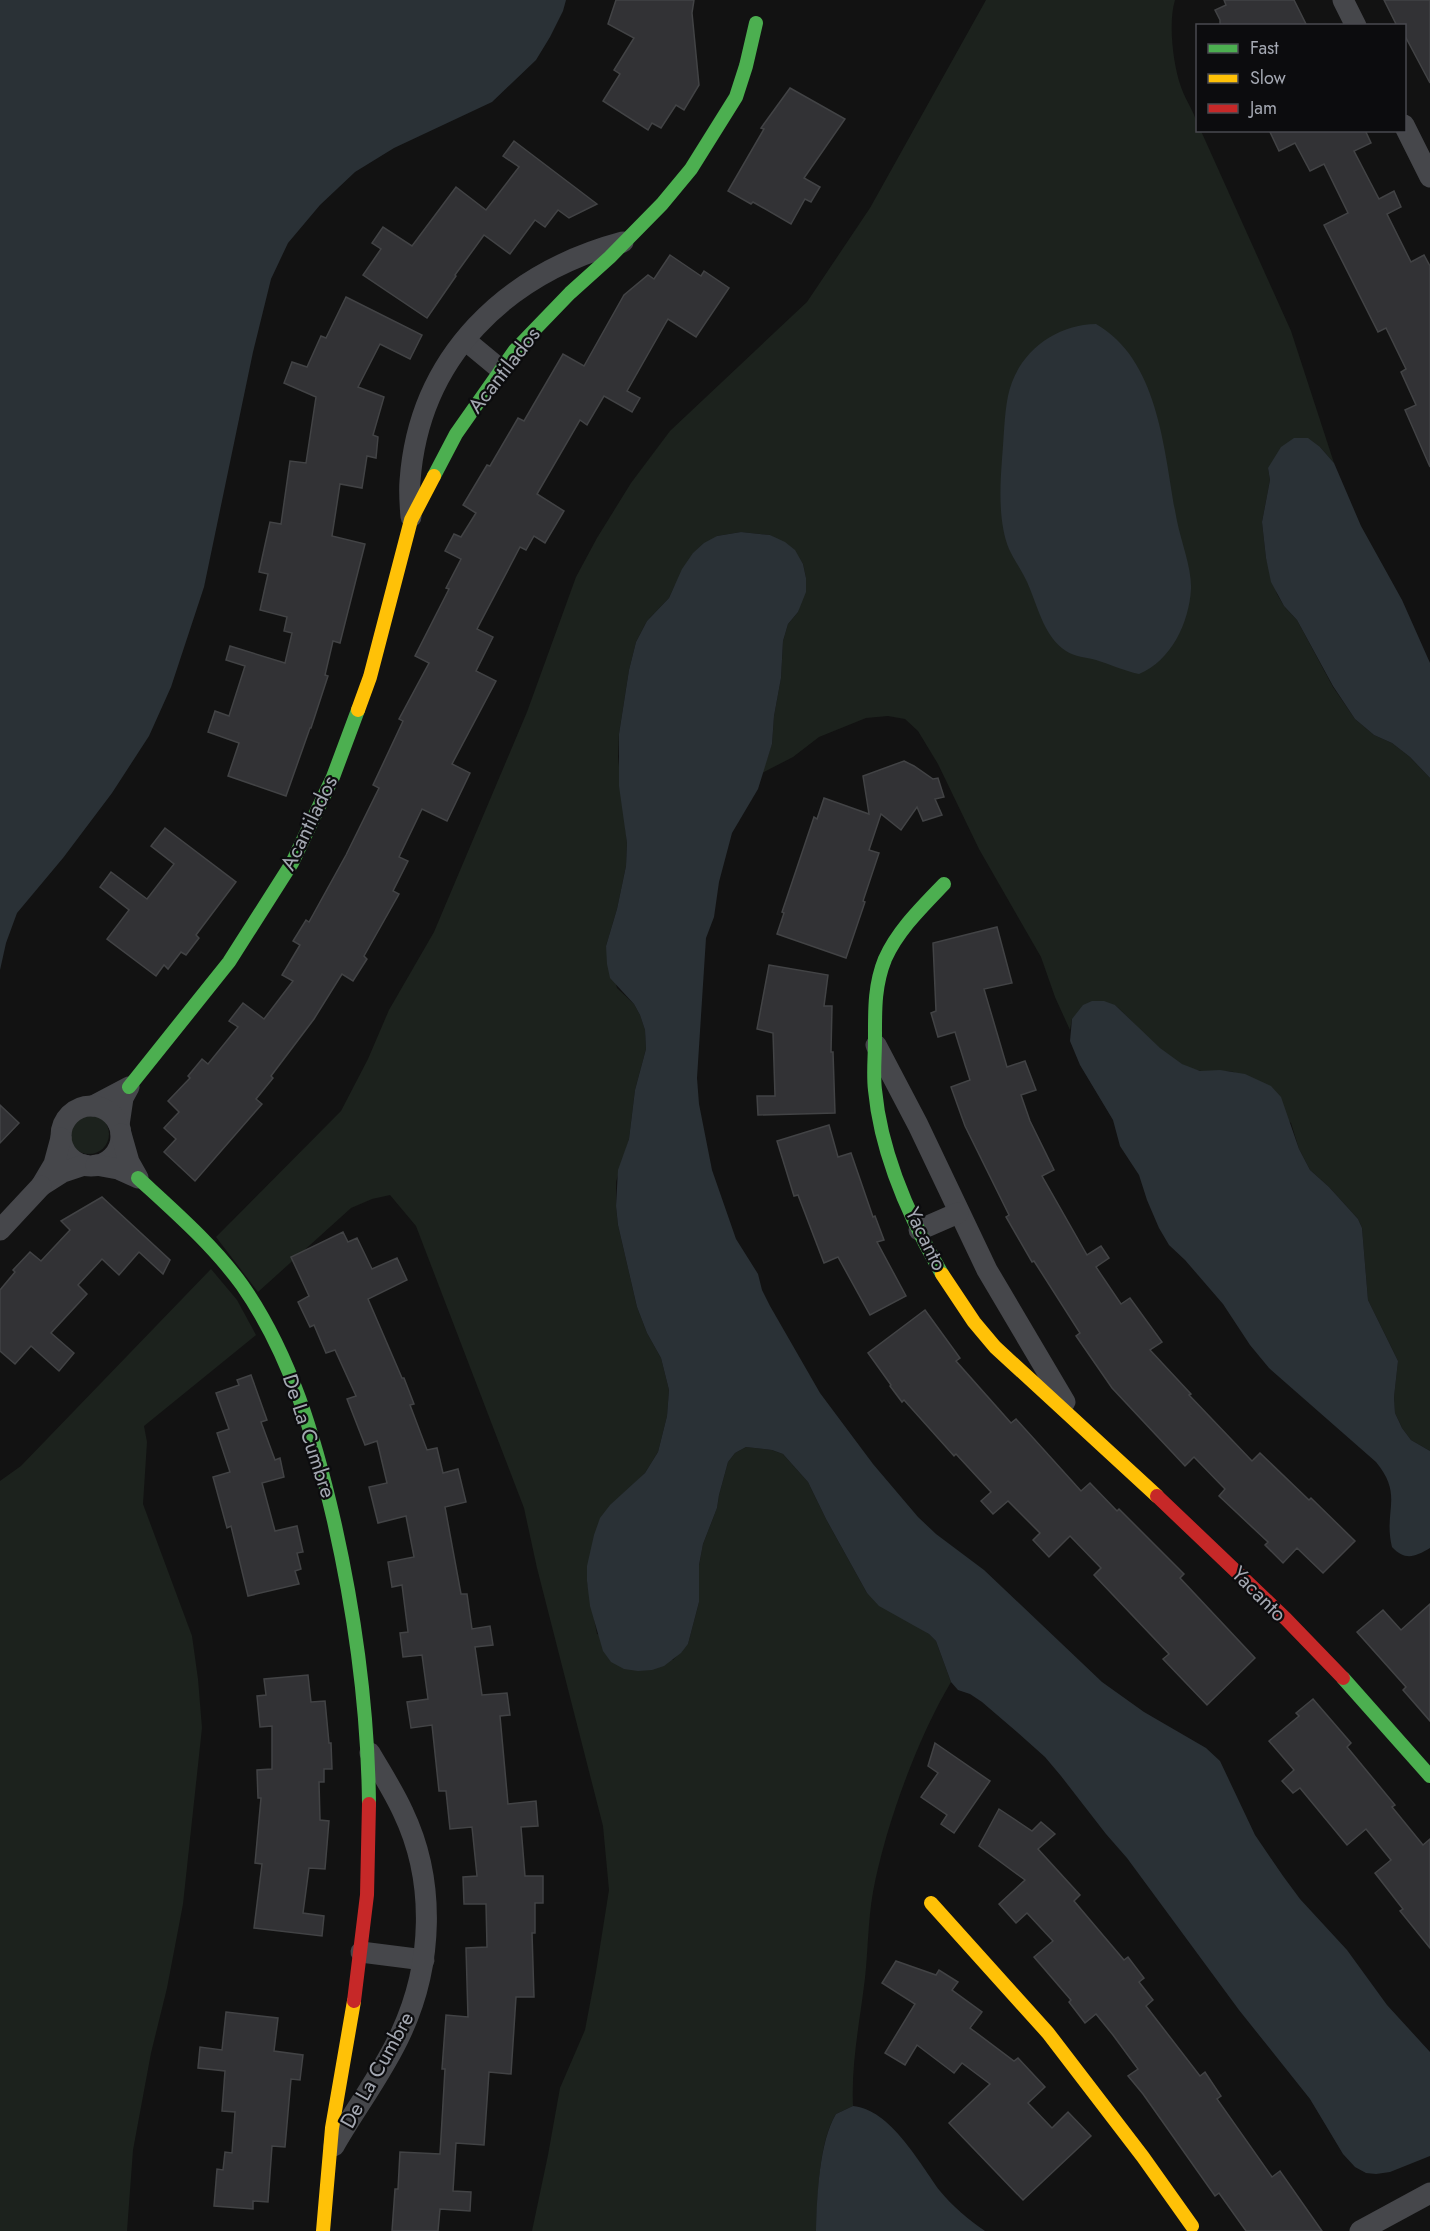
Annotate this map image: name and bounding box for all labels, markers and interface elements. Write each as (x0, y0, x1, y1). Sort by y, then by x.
legend (1196, 24, 1406, 132)
text: Fast (1250, 35, 1279, 61)
text: Slow (1250, 65, 1287, 91)
text: Jam (1248, 95, 1277, 121)
street label: Acantilados (461, 320, 547, 420)
street label: Acantilados (273, 770, 345, 876)
street label: Yacanto (898, 1202, 954, 1276)
street label: De La Cumbre (275, 1370, 343, 1502)
street label: Yacanto (1225, 1560, 1293, 1628)
street label: De La Cumbre (333, 2006, 421, 2134)

